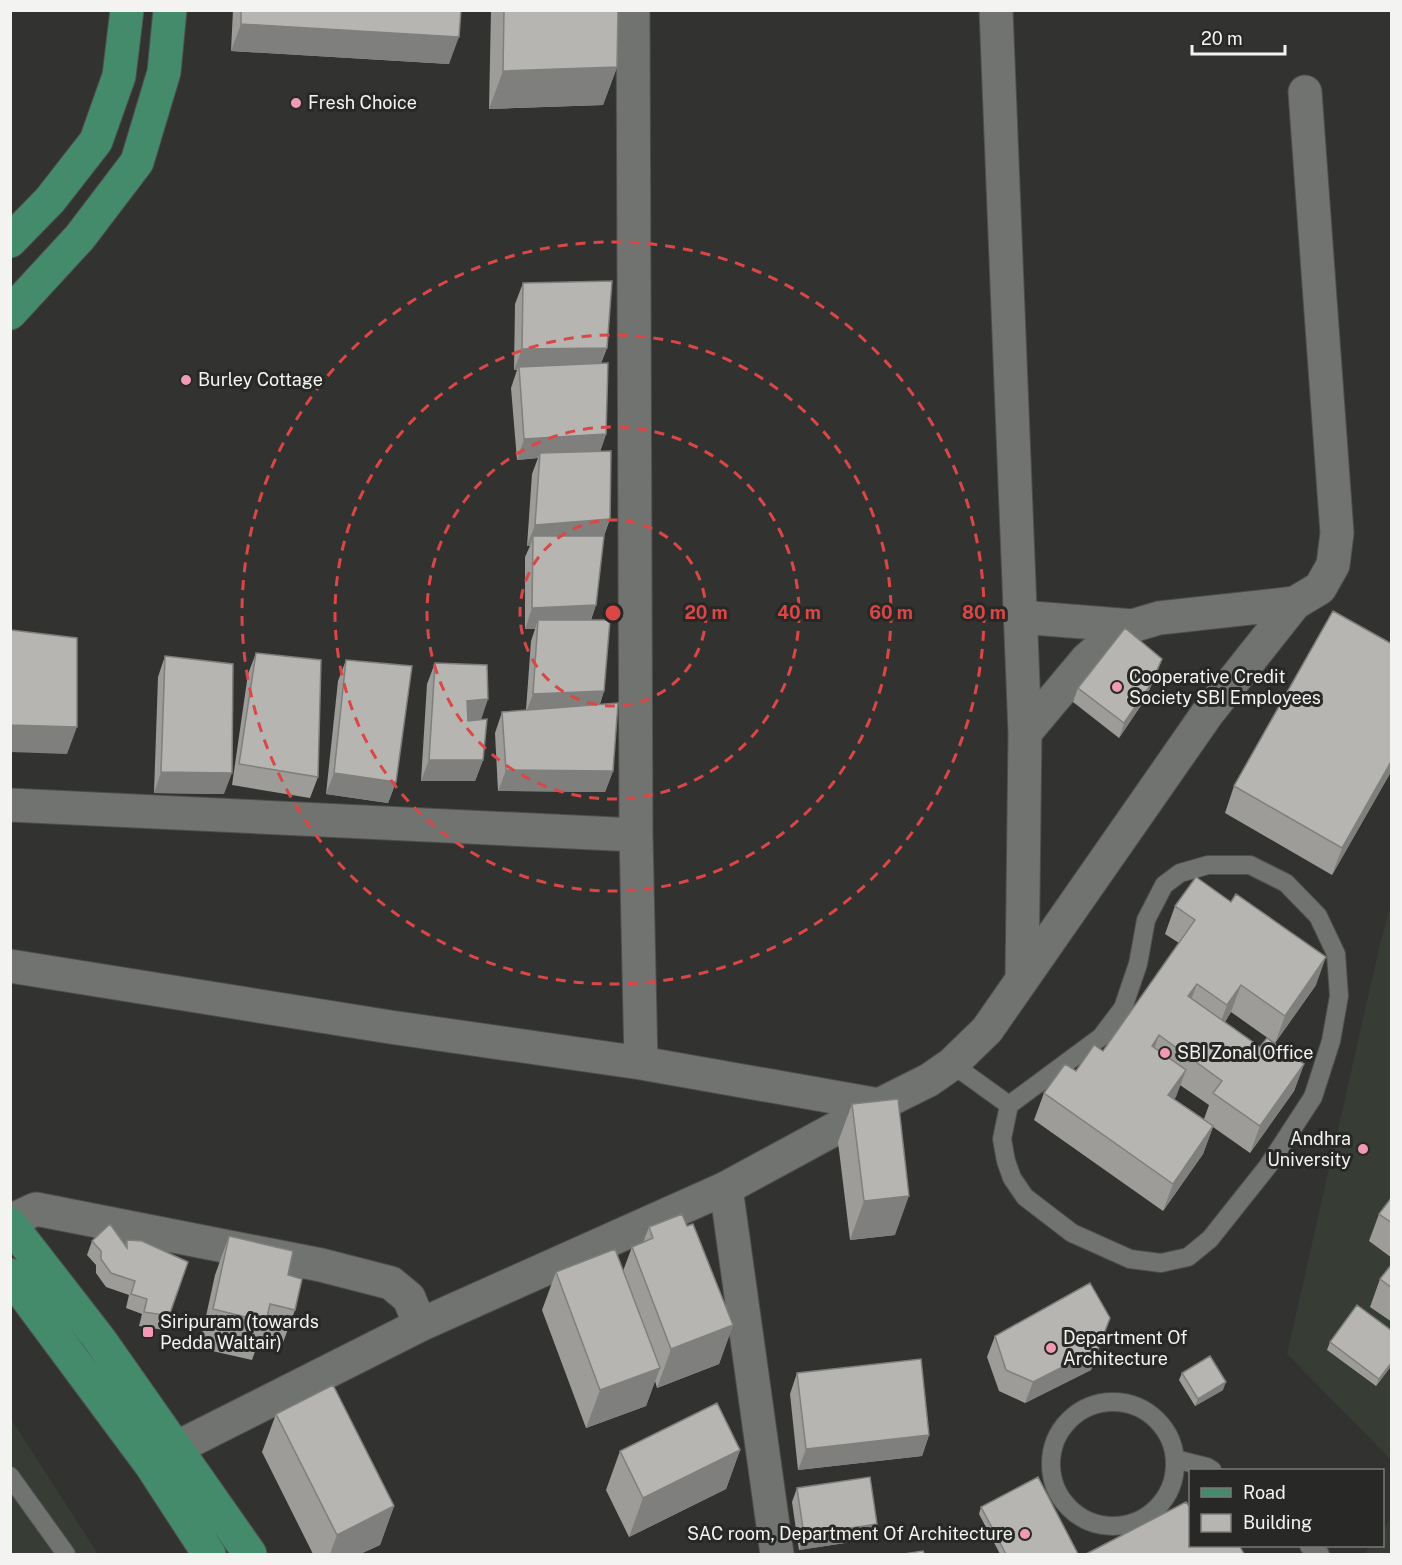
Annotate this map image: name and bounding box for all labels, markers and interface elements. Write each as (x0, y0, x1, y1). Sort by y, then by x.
scale bar (1192, 18, 1285, 56)
text: 20 m (1201, 28, 1243, 49)
place label: Fresh Choice (308, 92, 417, 113)
marker: Fresh Choice (289, 96, 303, 110)
place label: Burley Cottage (198, 369, 323, 390)
marker: Burley Cottage (179, 373, 193, 387)
text: 20 m (684, 602, 728, 623)
text: 40 m (777, 602, 821, 623)
text: 60 m (869, 602, 913, 623)
text: 80 m (962, 602, 1006, 623)
centre of rings (603, 603, 623, 623)
place label: Cooperative Credit Society SBI Employees (1129, 666, 1321, 708)
marker: Cooperative Credit Society SBI Employees (1110, 680, 1124, 694)
place label: SBI Zonal Office (1177, 1042, 1313, 1063)
marker: SBI Zonal Office (1158, 1046, 1172, 1060)
place label: Andhra University (1267, 1128, 1351, 1170)
marker: Andhra University (1356, 1142, 1370, 1156)
place label: Siripuram (towards Pedda Waltair) (160, 1311, 319, 1353)
marker: Siripuram (towards Pedda Waltair) (141, 1325, 155, 1339)
place label: Department Of Architecture (1063, 1327, 1188, 1369)
marker: Department Of Architecture (1044, 1341, 1058, 1355)
legend (1189, 1469, 1384, 1547)
text: Road (1243, 1482, 1286, 1503)
text: Building (1243, 1512, 1312, 1533)
place label: SAC room, Department Of Architecture (687, 1523, 1013, 1544)
marker: SAC room, Department Of Architecture (1018, 1527, 1032, 1541)

